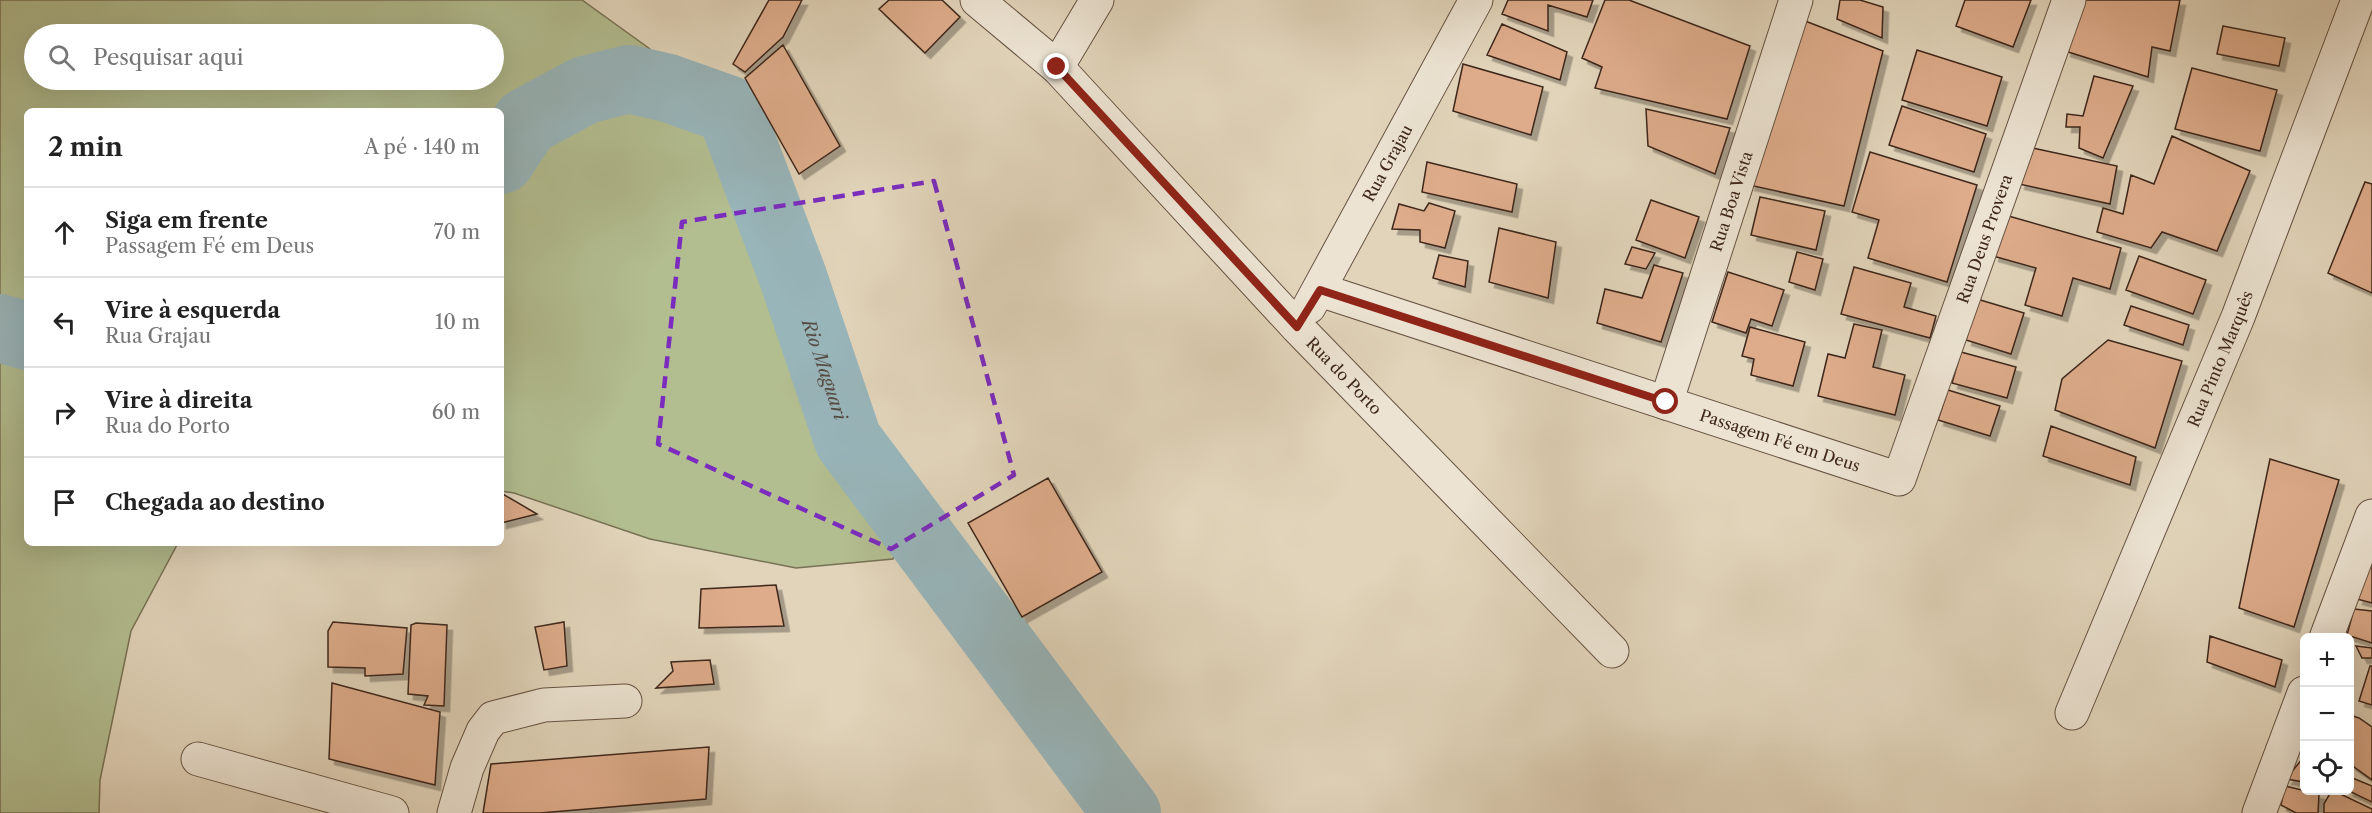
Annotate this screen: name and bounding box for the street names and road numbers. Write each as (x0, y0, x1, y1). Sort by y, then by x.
street label: Rua Grajau (1358, 121, 1417, 205)
street label: Rua Boa Vista (1706, 148, 1757, 254)
street label: Rua Deus Provera (1952, 171, 2017, 306)
street label: Rua Pinto Marquês (2183, 288, 2257, 430)
street label: Rua do Porto (1302, 333, 1386, 419)
street label: Passagem Fé em Deus (1697, 405, 1863, 476)

